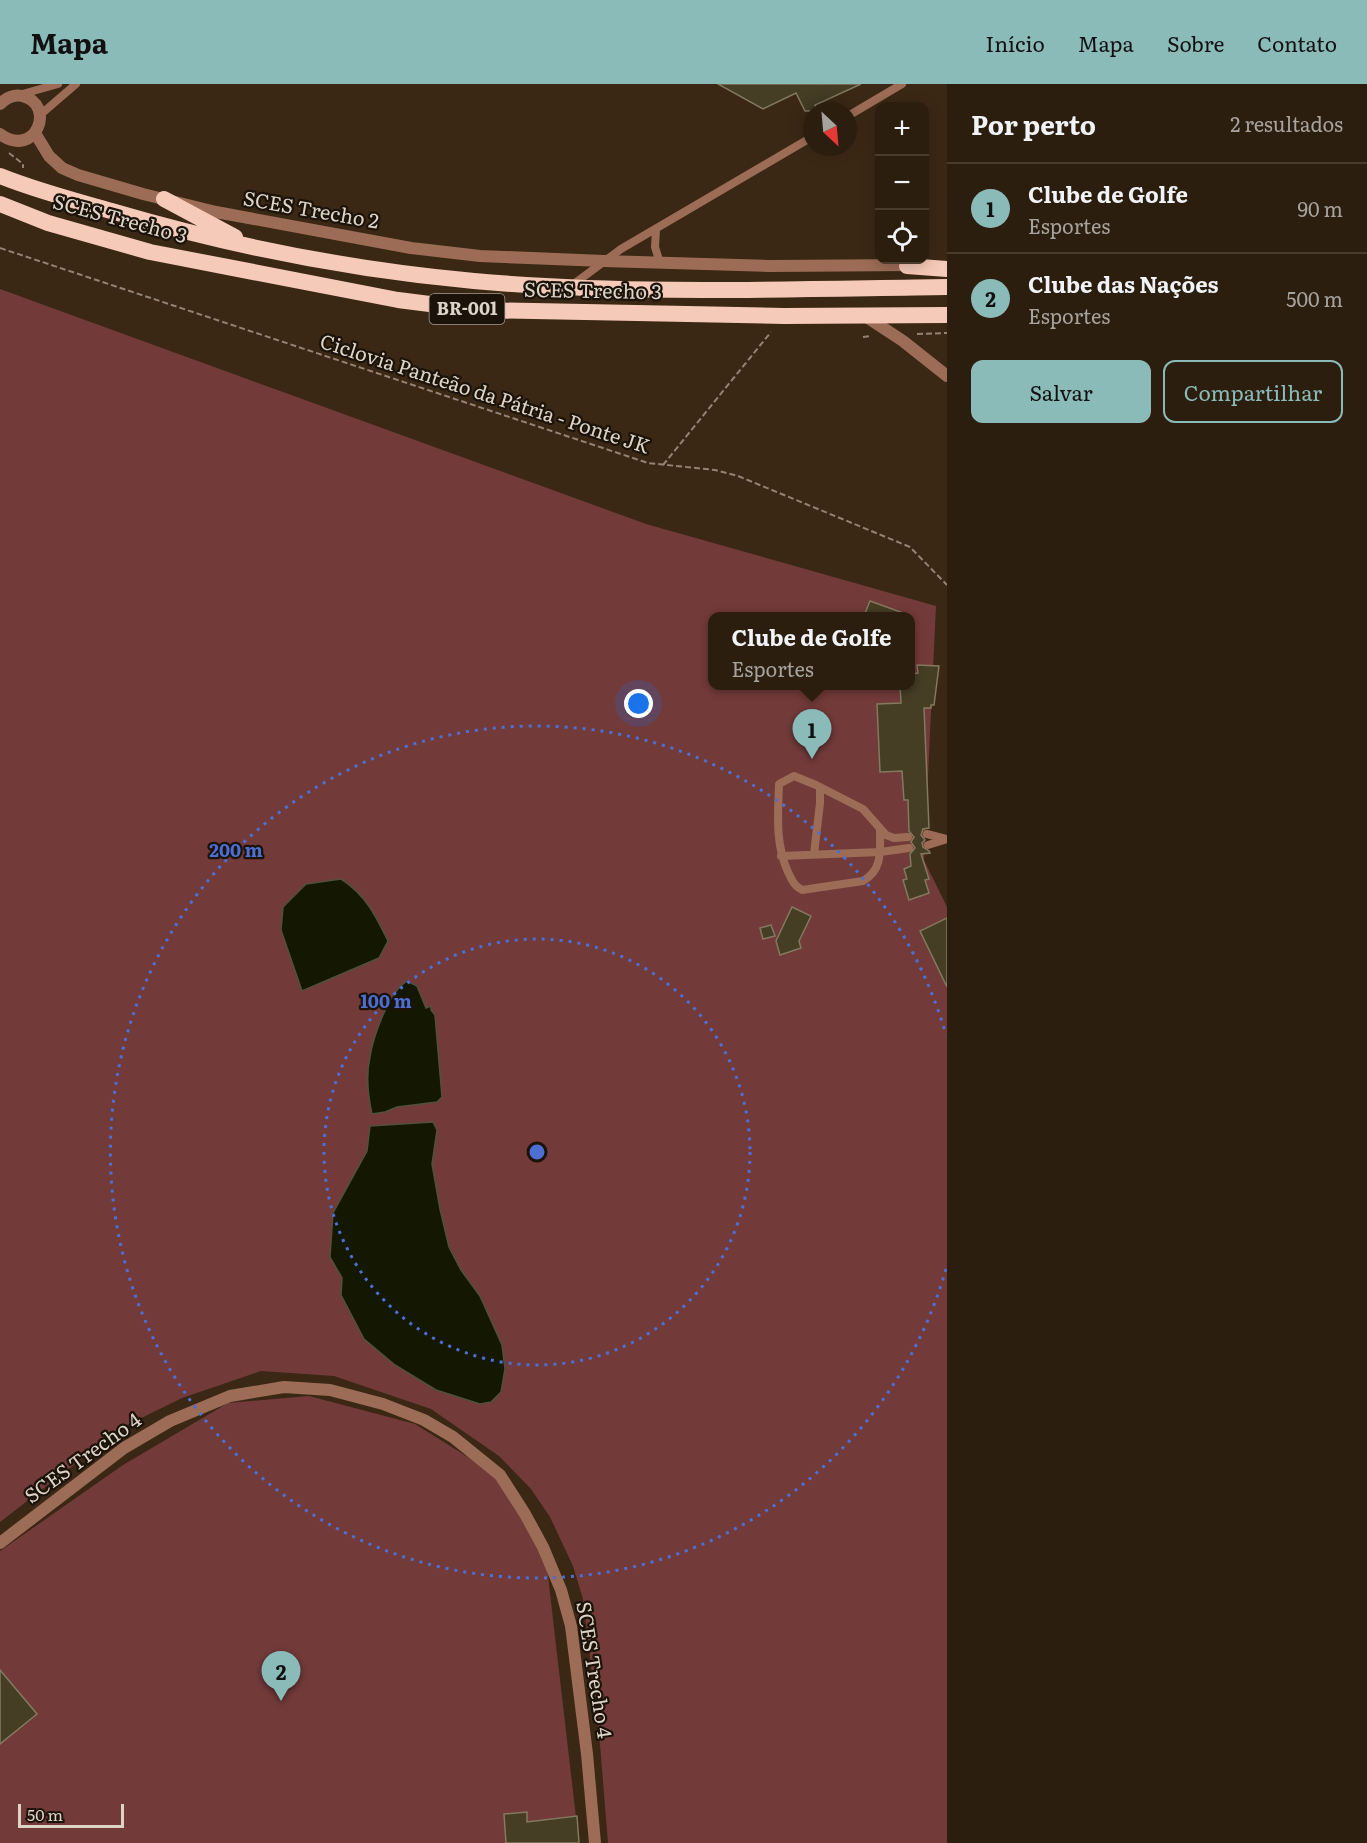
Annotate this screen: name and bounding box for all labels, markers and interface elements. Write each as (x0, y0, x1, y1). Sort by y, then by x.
text: Mapa (30, 21, 108, 63)
text: Início (986, 27, 1045, 58)
text: Mapa (1078, 27, 1134, 58)
text: Sobre (1167, 27, 1224, 58)
text: Contato (1257, 27, 1337, 58)
north arrow (803, 102, 857, 156)
map controls (875, 102, 929, 264)
button: + (875, 102, 929, 156)
text: Por perto (971, 104, 1096, 143)
text: 2 resultados (1230, 108, 1343, 138)
button: − (875, 156, 929, 210)
text: Clube de Golfe (1028, 177, 1188, 210)
street label: SCES Trecho 2 (241, 181, 382, 235)
street label: SCES Trecho 3 (50, 185, 191, 249)
text: 1 (986, 193, 995, 223)
text: 90 m (1298, 193, 1343, 223)
button: locate (875, 210, 929, 264)
text: Esportes (1028, 210, 1110, 240)
text: Clube das Nações (1028, 267, 1218, 300)
street label: SCES Trecho 3 (524, 273, 662, 305)
text: 2 (985, 283, 996, 313)
text: 500 m (1286, 283, 1343, 313)
road number: BR-001 (430, 294, 504, 324)
text: Esportes (1028, 300, 1110, 330)
street label: Ciclovia Panteão da Pátria - Ponte JK (317, 324, 654, 460)
button: Salvar (971, 360, 1151, 423)
button: Compartilhar (1163, 360, 1343, 423)
popup (708, 612, 915, 690)
text: Clube de Golfe (732, 620, 892, 653)
text: Esportes (732, 653, 814, 683)
your location (624, 689, 653, 718)
pin: 1 (792, 710, 832, 759)
text: 200 m (209, 836, 263, 863)
text: 100 m (360, 987, 412, 1014)
centre of rings (527, 1142, 547, 1162)
street label: SCES Trecho 4 (17, 1404, 147, 1509)
street label: SCES Trecho 4 (570, 1599, 622, 1740)
pin: 2 (262, 1652, 300, 1701)
scale bar (18, 1801, 124, 1828)
text: 50 m (27, 1802, 63, 1826)

